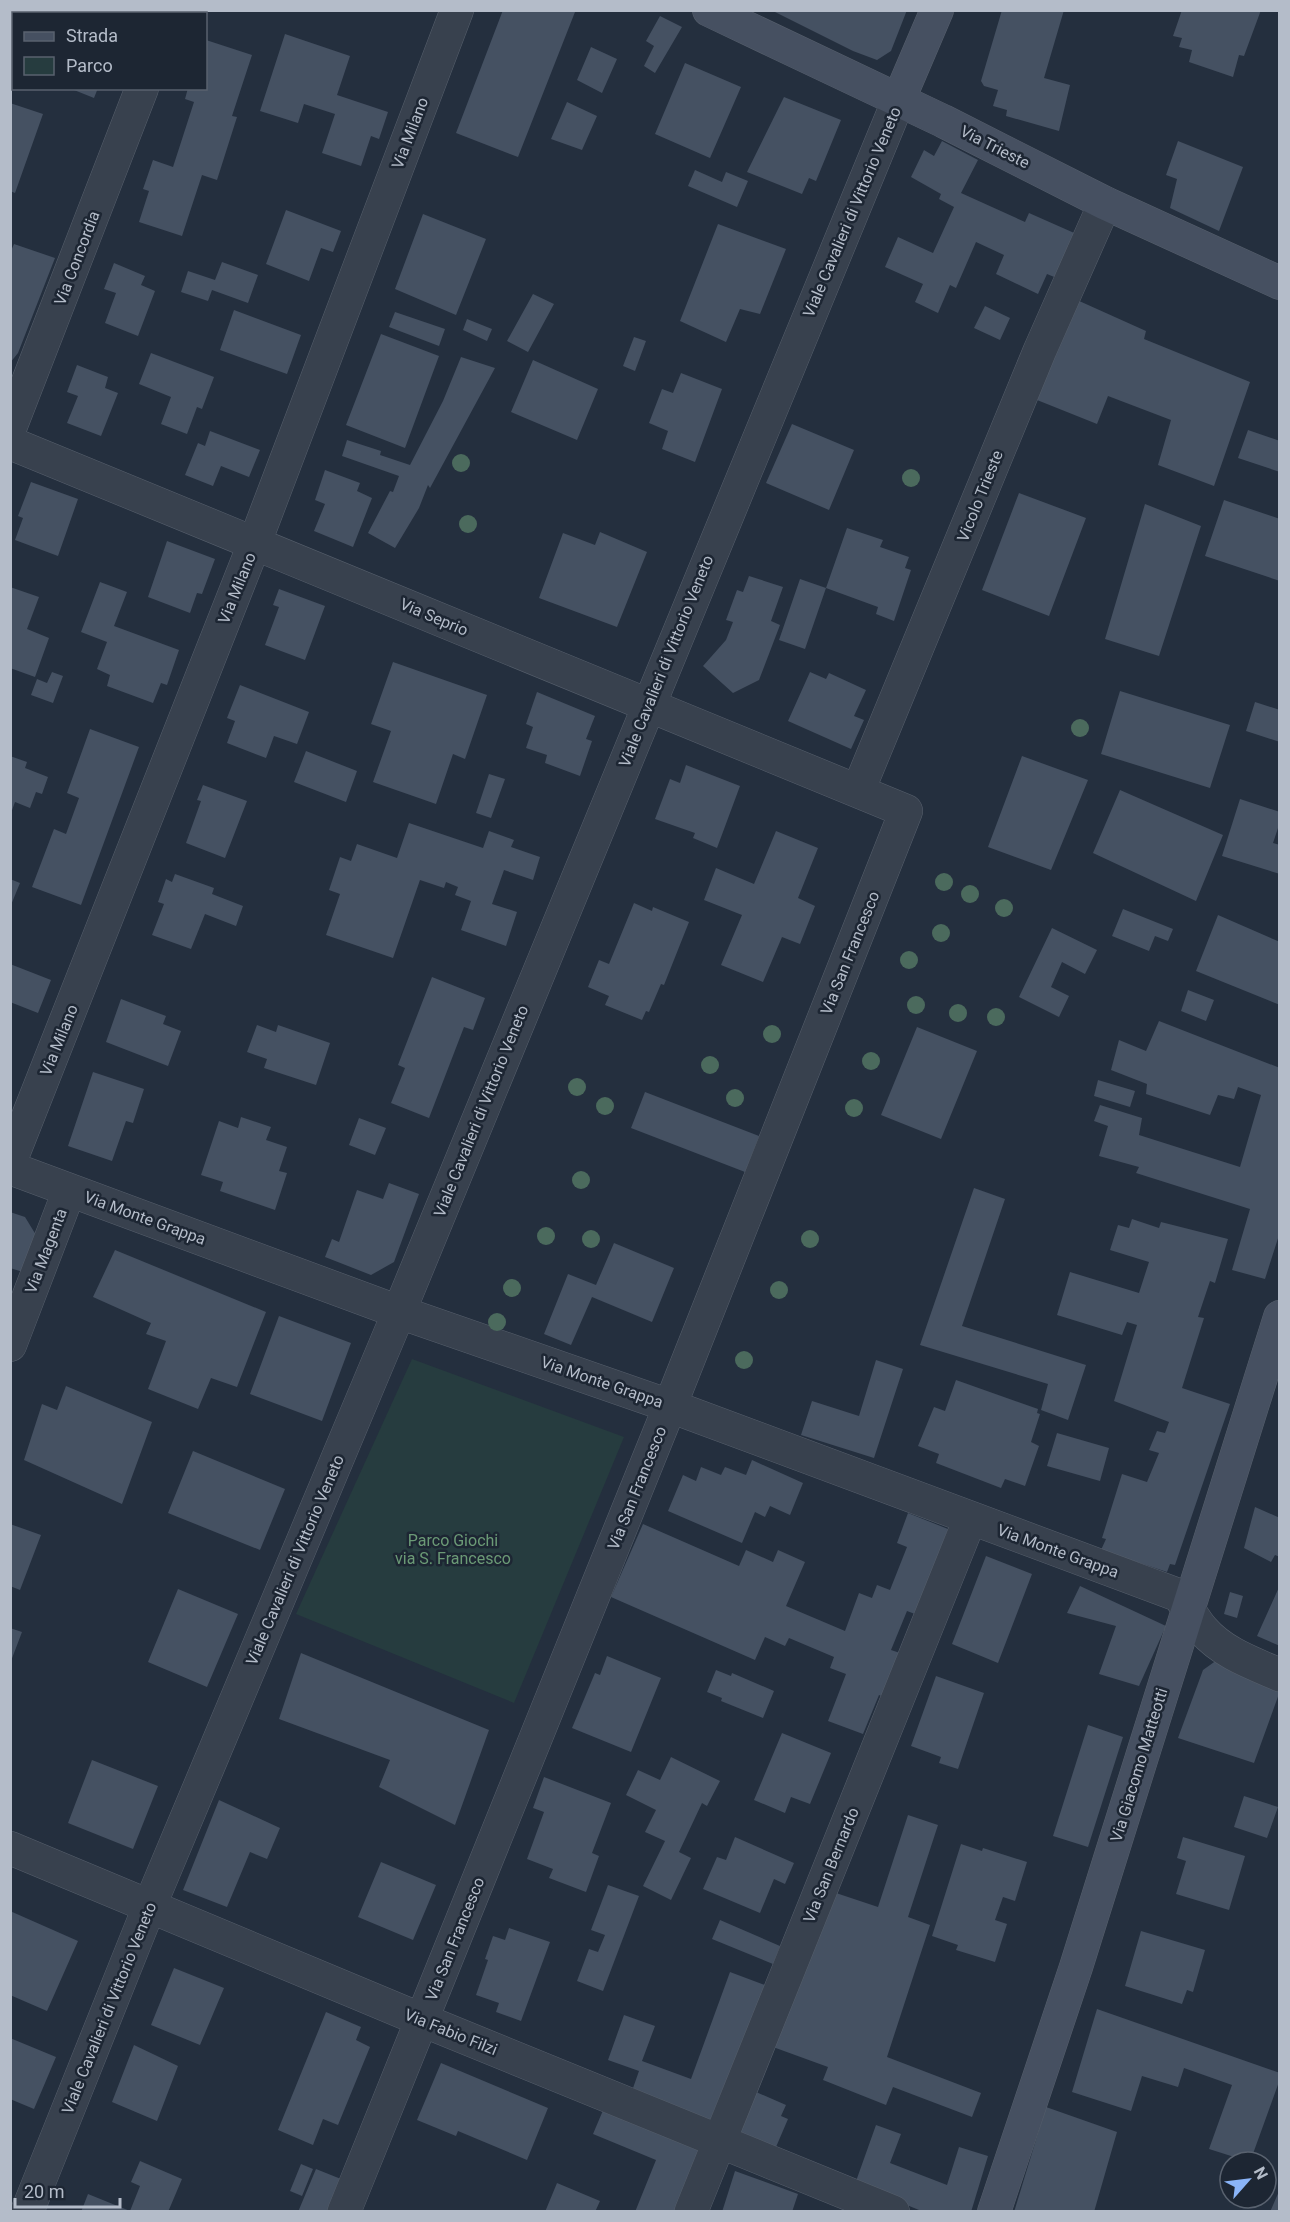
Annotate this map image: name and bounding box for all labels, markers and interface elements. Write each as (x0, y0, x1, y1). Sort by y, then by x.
legend (12, 12, 207, 90)
text: Strada (66, 25, 118, 46)
text: Parco (66, 55, 113, 76)
street label: Via Milano (388, 95, 432, 171)
street label: Viale Cavalieri di Vittorio Veneto (799, 104, 905, 320)
street label: Via Trieste (957, 121, 1033, 173)
street label: Via Concordia (50, 208, 104, 308)
street label: Vicolo Trieste (953, 447, 1007, 545)
street label: Via Milano (214, 550, 260, 626)
street label: Viale Cavalieri di Vittorio Veneto (615, 552, 717, 770)
street label: Via Seprio (397, 594, 471, 640)
street label: Via San Francesco (817, 888, 883, 1018)
street label: Via Milano (36, 1002, 82, 1078)
street label: Viale Cavalieri di Vittorio Veneto (430, 1002, 532, 1220)
street label: Via Monte Grappa (82, 1187, 208, 1249)
street label: Via Magenta (21, 1206, 71, 1296)
street label: Via Monte Grappa (539, 1352, 665, 1412)
street label: Via San Francesco (604, 1423, 670, 1553)
street label: Viale Cavalieri di Vittorio Veneto (242, 1452, 348, 1668)
street label: Via Monte Grappa (995, 1520, 1121, 1582)
park label: Parco Giochi via S. Francesco (395, 1531, 511, 1568)
street label: Via Giacomo Matteotti (1107, 1686, 1171, 1844)
street label: Via San Bernardo (799, 1805, 863, 1925)
street label: Via San Francesco (422, 1874, 488, 2004)
street label: Viale Cavalieri di Vittorio Veneto (58, 1899, 160, 2117)
street label: Via Fabio Filzi (402, 2005, 500, 2059)
north arrow (1218, 2150, 1278, 2210)
text: N (1250, 2164, 1272, 2183)
scale bar (15, 2171, 120, 2209)
text: 20 m (24, 2181, 64, 2202)

